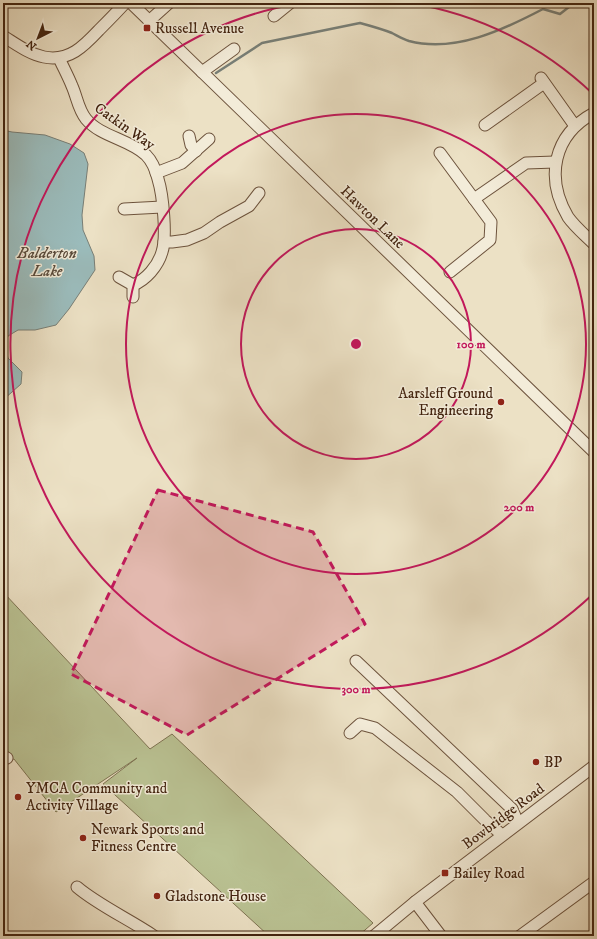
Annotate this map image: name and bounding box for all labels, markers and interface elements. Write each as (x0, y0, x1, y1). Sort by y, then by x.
north arrow (18, 18, 58, 58)
place label: Russell Avenue (155, 19, 244, 38)
marker: Russell Avenue (142, 23, 152, 33)
text: N (24, 36, 40, 53)
street label: Catkin Way (91, 99, 159, 155)
street label: Hawton Lane (336, 182, 409, 253)
water label: Balderton Lake (16, 243, 77, 281)
centre of rings (349, 337, 363, 351)
text: 100 m (457, 337, 485, 352)
place label: Aarsleff Ground Engineering (398, 384, 494, 420)
marker: Aarsleff Ground Engineering (496, 397, 506, 407)
text: 200 m (504, 500, 534, 515)
text: 300 m (342, 682, 370, 697)
place label: BP (544, 753, 562, 772)
marker: BP (531, 757, 541, 767)
place label: YMCA Community and Activity Village (26, 779, 168, 815)
street label: Bowbridge Road (458, 779, 549, 853)
marker: YMCA Community and Activity Village (13, 792, 23, 802)
place label: Newark Sports and Fitness Centre (91, 820, 205, 856)
marker: Newark Sports and Fitness Centre (78, 833, 88, 843)
place label: Bailey Road (453, 864, 525, 883)
marker: Bailey Road (440, 868, 450, 878)
place label: Gladstone House (165, 887, 266, 906)
marker: Gladstone House (152, 891, 162, 901)

